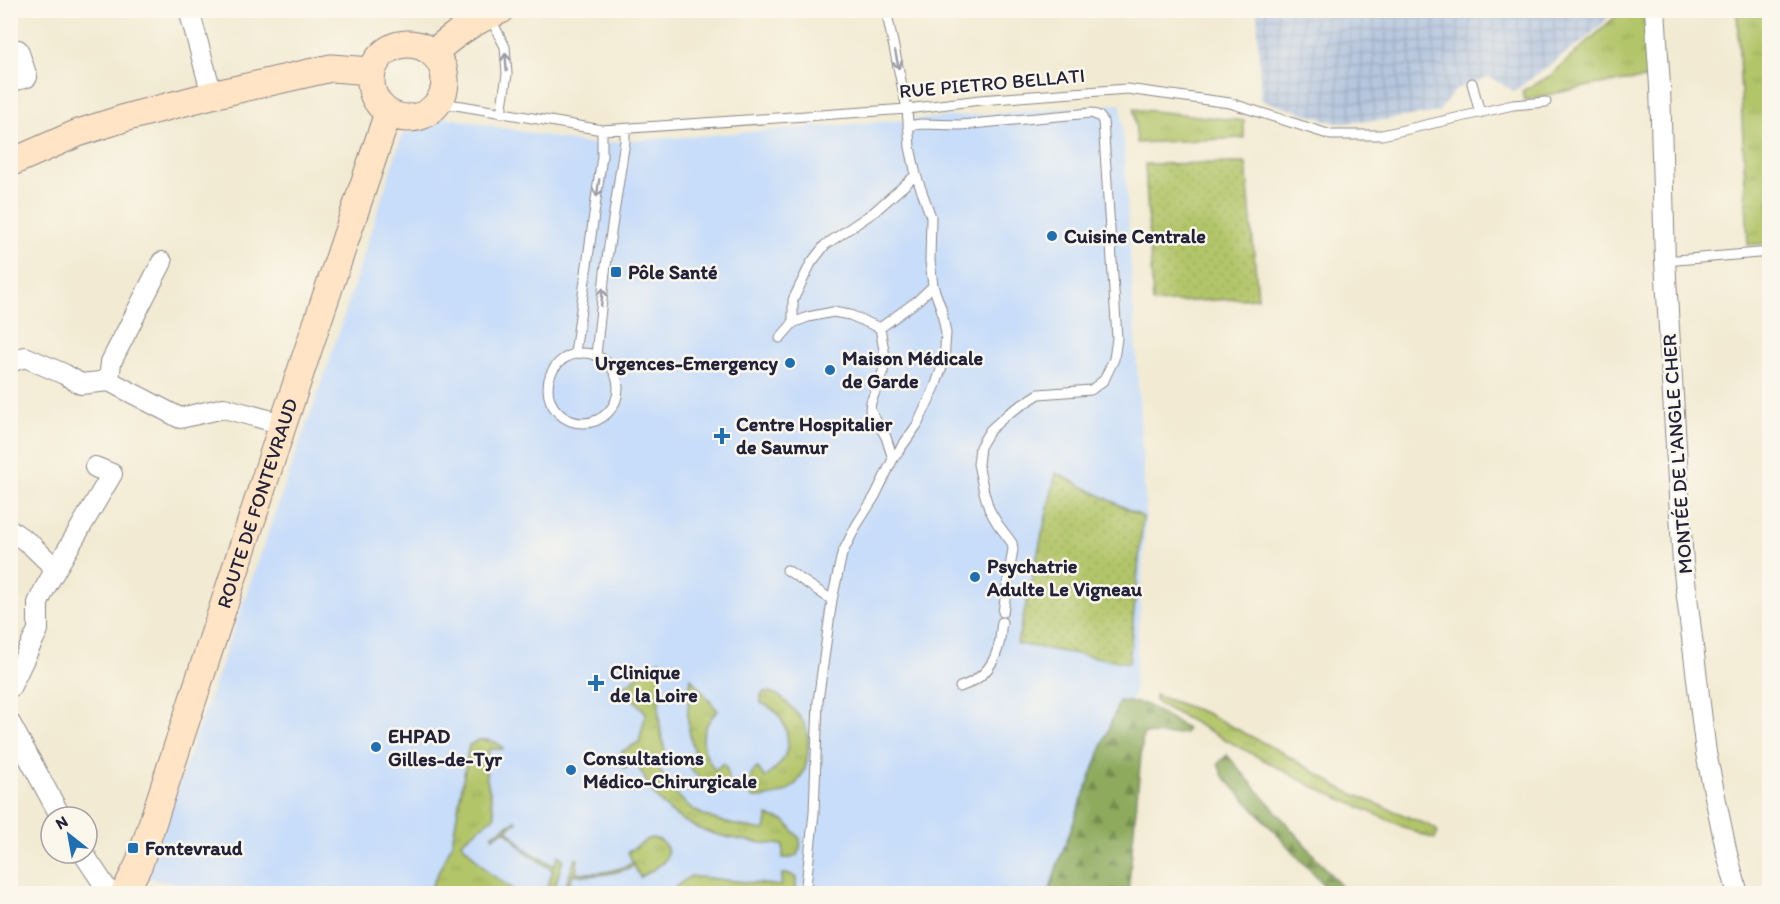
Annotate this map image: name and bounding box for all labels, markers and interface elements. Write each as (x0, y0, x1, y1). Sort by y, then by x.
one-way arrow (892, 49, 903, 69)
one-way arrow (501, 53, 512, 73)
street label: RUE PIETRO BELLATI (898, 63, 1086, 103)
one-way arrow (593, 178, 604, 198)
place label: Cuisine Centrale (1064, 224, 1206, 248)
marker: Cuisine Centrale (1045, 229, 1059, 243)
place label: Pôle Santé (628, 260, 718, 284)
marker: Pôle Santé (609, 265, 623, 279)
one-way arrow (597, 287, 608, 307)
street label: MONTÉE DE L'ANGLE CHER (1657, 333, 1697, 575)
place label: Maison Médicale de Garde (842, 346, 984, 393)
place label: Urgences-Emergency (595, 351, 779, 376)
marker: Urgences-Emergency (783, 356, 797, 370)
marker: Maison Médicale de Garde (823, 363, 837, 377)
street label: ROUTE DE FONTEVRAUD (212, 395, 303, 611)
place label: Centre Hospitalier de Saumur (736, 412, 893, 459)
marker: Centre Hospitalier de Saumur (713, 427, 731, 445)
place label: Psychatrie Adulte Le Vigneau (986, 554, 1142, 602)
marker: Psychatrie Adulte Le Vigneau (968, 570, 982, 584)
place label: Clinique de la Loire (610, 660, 698, 707)
marker: Clinique de la Loire (587, 674, 605, 692)
place label: EHPAD Gilles-de-Tyr (388, 724, 503, 772)
marker: EHPAD Gilles-de-Tyr (369, 740, 383, 754)
place label: Consultations Médico-Chirurgicale (583, 746, 758, 794)
marker: Consultations Médico-Chirurgicale (564, 763, 578, 777)
north arrow (39, 805, 99, 865)
text: N (52, 812, 71, 833)
place label: Fontevraud (145, 836, 243, 860)
marker: Fontevraud (126, 841, 140, 855)

